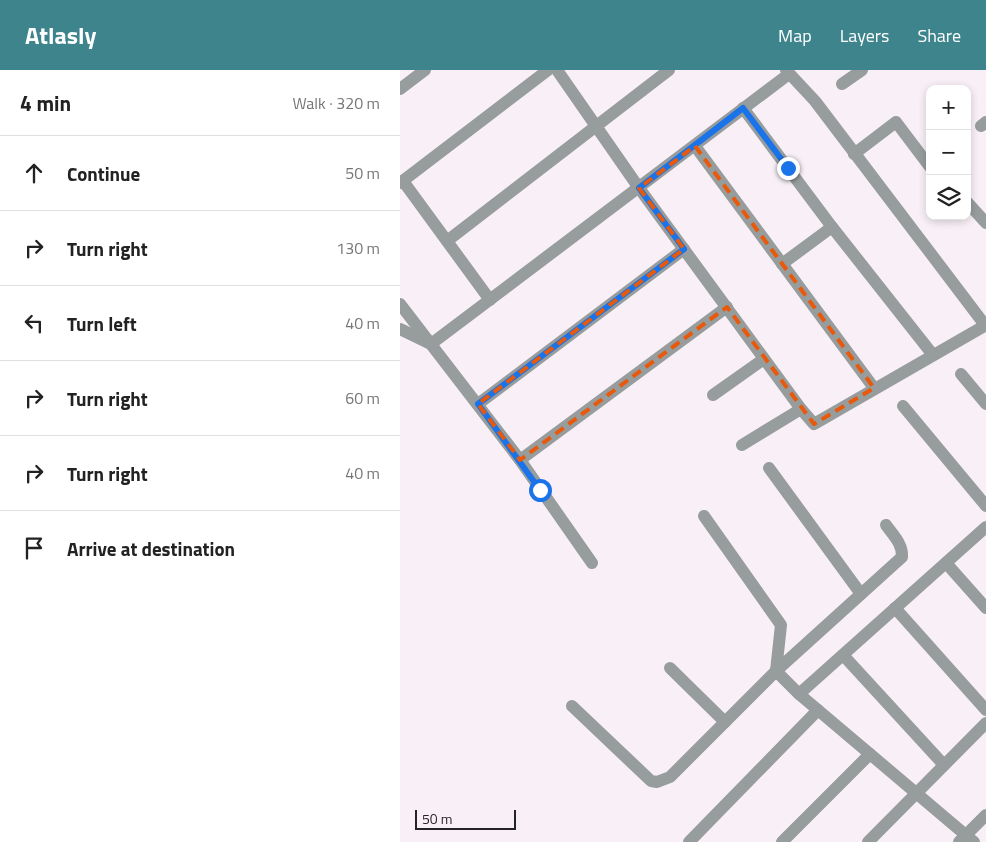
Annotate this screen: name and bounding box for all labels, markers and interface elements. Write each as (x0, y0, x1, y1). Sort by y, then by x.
text: Atlasly (25, 17, 96, 53)
text: Map (778, 22, 812, 49)
text: Layers (840, 22, 889, 49)
text: Share (917, 22, 961, 49)
map controls (926, 85, 971, 220)
button: + (926, 85, 971, 130)
text: 4 min (20, 87, 71, 119)
text: Walk · 320 m (292, 91, 380, 115)
button: − (926, 130, 971, 175)
route end (777, 157, 800, 180)
icon: ahead (20, 159, 48, 187)
text: Continue (67, 159, 140, 188)
text: 50 m (345, 161, 380, 185)
button: layers (926, 175, 971, 220)
icon: right (20, 234, 48, 262)
text: Turn right (67, 234, 148, 263)
text: 130 m (336, 236, 380, 260)
icon: left (20, 309, 48, 337)
text: Turn left (67, 309, 137, 338)
text: 40 m (345, 311, 380, 335)
icon: right (20, 384, 48, 412)
text: Turn right (67, 384, 148, 413)
text: 60 m (345, 386, 380, 410)
icon: right (20, 459, 48, 487)
text: Turn right (67, 459, 148, 488)
text: 40 m (345, 461, 380, 485)
route start (529, 479, 552, 502)
icon: arrive (20, 534, 48, 562)
text: Arrive at destination (67, 534, 235, 563)
scale bar (415, 807, 516, 830)
text: 50 m (422, 808, 452, 829)

